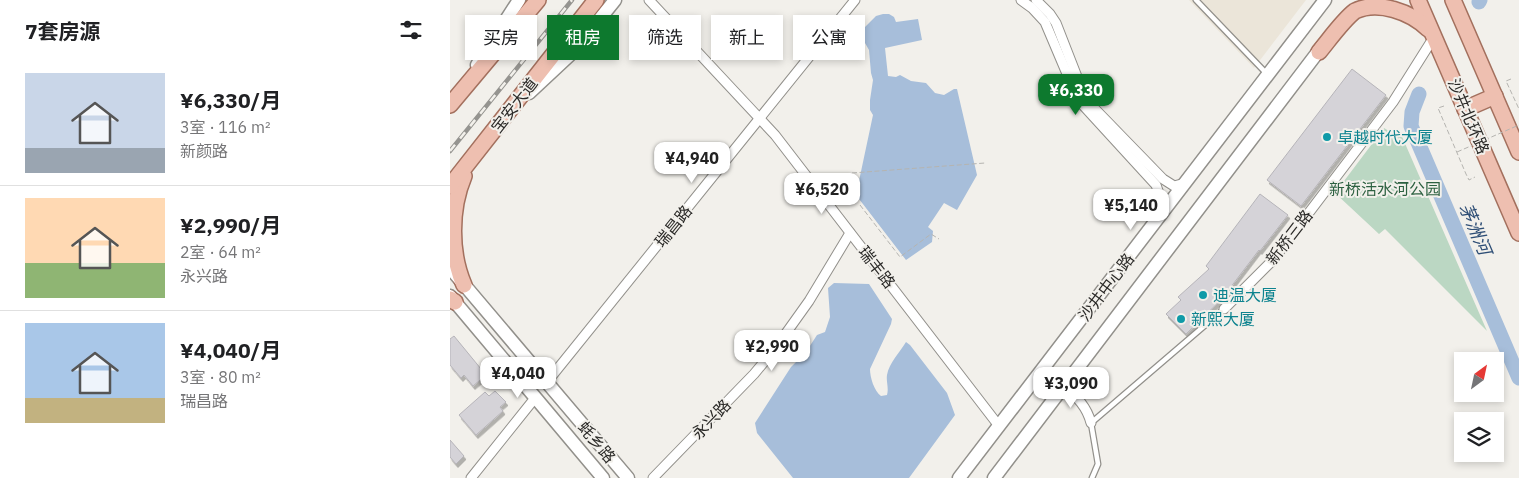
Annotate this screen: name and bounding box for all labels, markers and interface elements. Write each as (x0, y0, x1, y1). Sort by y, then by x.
chip: 买房 (465, 15, 537, 60)
chip: 租房 (547, 15, 619, 60)
chip: 筛选 (629, 15, 701, 60)
chip: 新上 (711, 15, 783, 60)
chip: 公寓 (793, 15, 865, 60)
icon: filters (397, 16, 425, 44)
text: 7套房源 (25, 17, 101, 45)
street label: 宝安大道 (486, 74, 542, 136)
pin: ¥6,330 (1035, 74, 1117, 116)
street label: 沙井北环路 (1444, 75, 1494, 157)
text: ¥6,330 (1049, 80, 1103, 100)
text: ¥6,330/月 (180, 86, 281, 114)
icon: home (65, 93, 125, 153)
text: 3室 · 116 m² (180, 117, 270, 137)
place label: 卓越时代大厦 (1337, 127, 1433, 147)
marker: 卓越时代大厦 (1321, 131, 1333, 143)
text: 新颜路 (180, 141, 228, 161)
pin: ¥4,940 (651, 142, 733, 184)
text: ¥4,940 (665, 148, 719, 168)
pin: ¥6,520 (781, 172, 863, 215)
text: ¥6,520 (795, 179, 849, 199)
park label: 新桥活水河公园 (1329, 179, 1441, 199)
pin: ¥5,140 (1090, 188, 1172, 231)
text: ¥5,140 (1104, 195, 1158, 215)
water label: 茅洲河 (1454, 199, 1498, 261)
street label: 瑞昌路 (650, 201, 696, 251)
street label: 新桥三路 (1261, 206, 1317, 268)
text: ¥2,990/月 (180, 211, 281, 239)
icon: home (65, 218, 125, 278)
text: 2室 · 64 m² (180, 242, 261, 262)
street label: 瑞丰路 (854, 242, 900, 292)
street label: 沙井中心路 (1074, 249, 1138, 325)
text: 永兴路 (180, 266, 228, 286)
place label: 迪温大厦 (1213, 285, 1277, 305)
marker: 迪温大厦 (1197, 289, 1209, 301)
place label: 新熙大厦 (1191, 309, 1255, 329)
marker: 新熙大厦 (1175, 313, 1187, 325)
pin: ¥2,990 (731, 330, 813, 372)
text: ¥4,040/月 (180, 336, 281, 364)
text: ¥2,990 (745, 336, 799, 356)
icon: home (65, 343, 125, 403)
north arrow (1454, 352, 1504, 402)
map controls (1454, 352, 1504, 462)
pin: ¥4,040 (477, 356, 559, 399)
text: ¥4,040 (491, 363, 545, 383)
pin: ¥3,090 (1030, 366, 1112, 409)
text: 3室 · 80 m² (180, 367, 261, 387)
text: ¥3,090 (1044, 373, 1098, 393)
text: 瑞昌路 (180, 391, 228, 411)
street label: 永兴路 (687, 395, 735, 443)
button: layers (1454, 412, 1504, 462)
street label: 蚝乡路 (574, 417, 620, 467)

